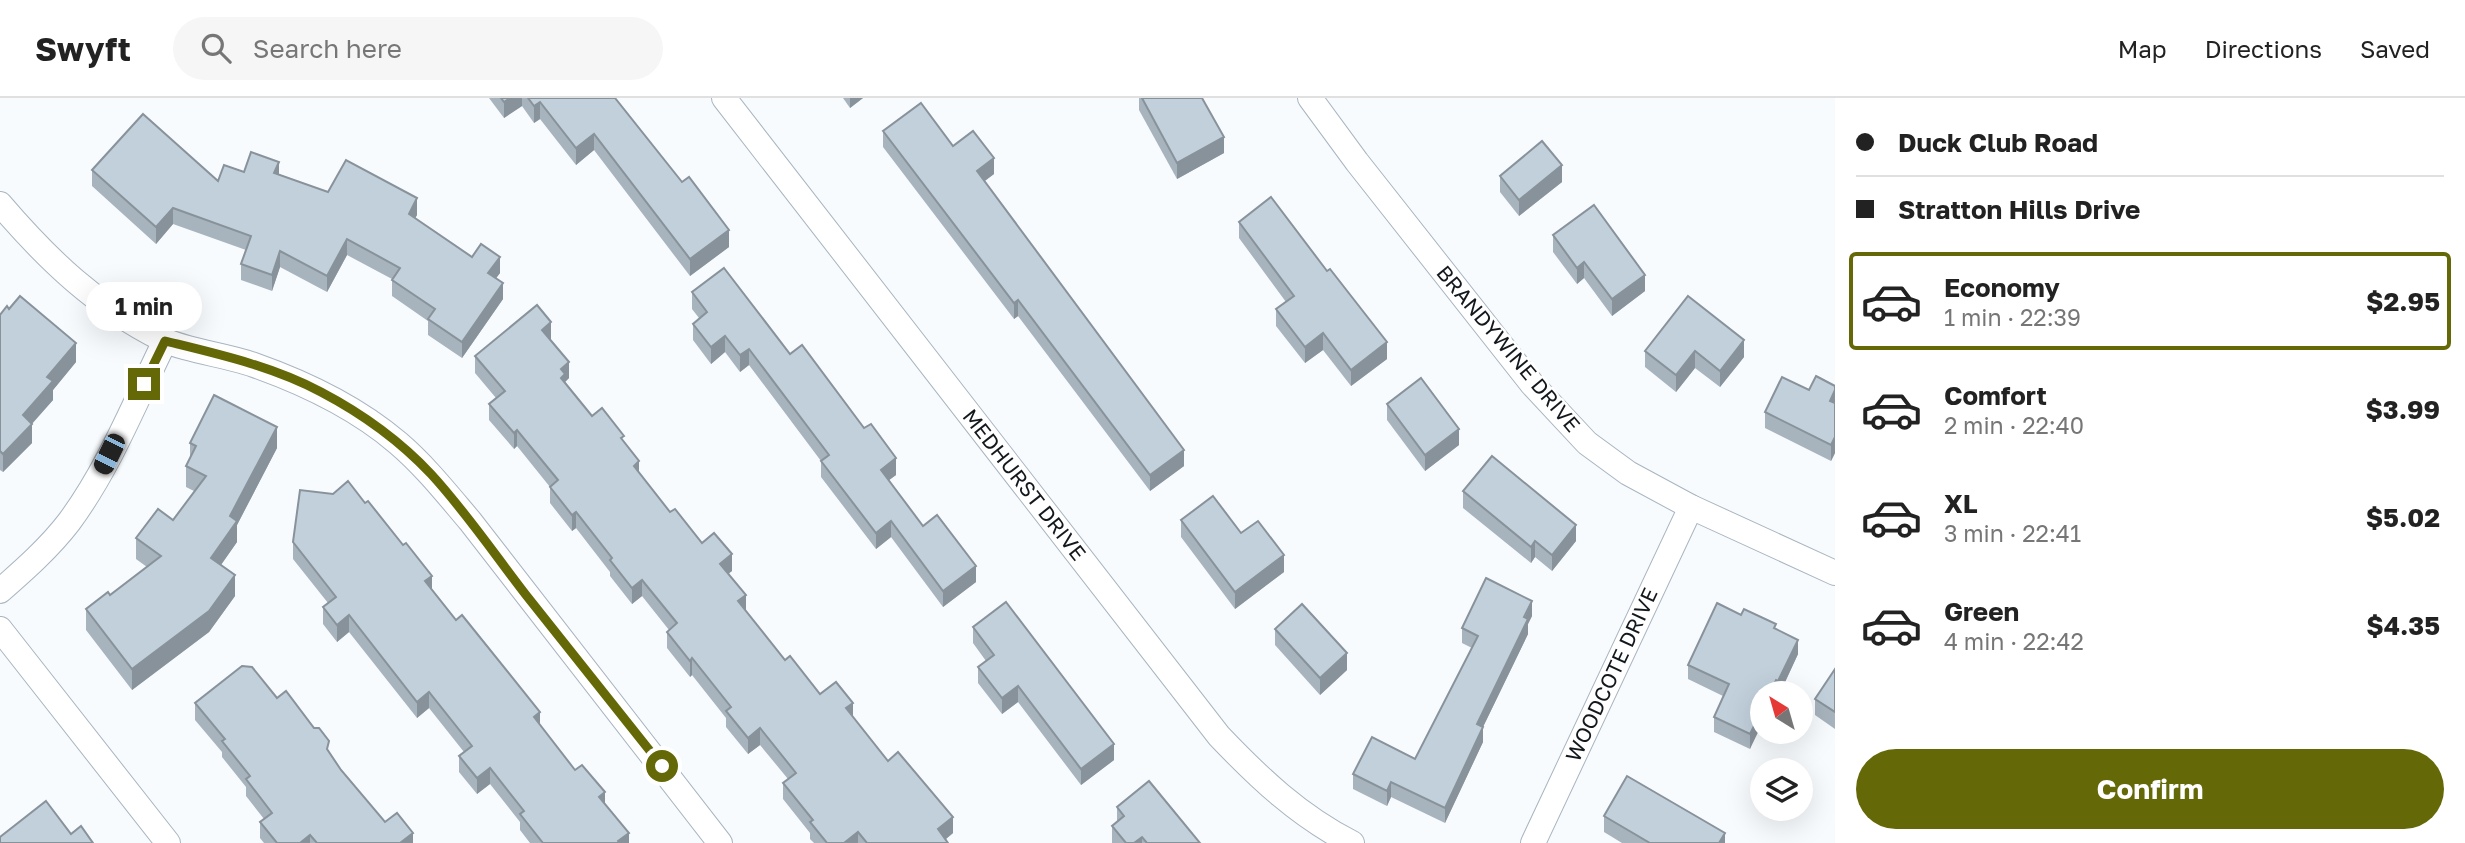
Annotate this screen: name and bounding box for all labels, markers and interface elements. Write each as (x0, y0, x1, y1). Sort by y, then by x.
search box (173, 17, 663, 80)
text: Swyft (35, 29, 131, 68)
icon: search (197, 29, 235, 67)
text: Search here (253, 33, 402, 64)
text: Map (2118, 34, 2167, 63)
text: Directions (2205, 34, 2322, 63)
text: Saved (2360, 34, 2430, 63)
text: Duck Club Road (1898, 127, 2098, 158)
text: Stratton Hills Drive (1898, 194, 2140, 225)
street label: BRANDYWINE DRIVE (1431, 260, 1586, 437)
icon: car (1860, 270, 1923, 333)
text: Economy (1944, 272, 2060, 303)
callout: 1 min (86, 282, 202, 331)
text: $2.95 (2366, 286, 2440, 317)
text: 1 min (115, 292, 173, 320)
text: 1 min · 22:39 (1944, 303, 2081, 331)
route end (128, 368, 160, 400)
icon: car (1860, 378, 1923, 441)
text: Comfort (1944, 380, 2047, 411)
text: $3.99 (2365, 394, 2440, 425)
street label: MEDHURST DRIVE (958, 403, 1092, 565)
text: 2 min · 22:40 (1944, 411, 2084, 439)
car (91, 431, 128, 477)
icon: car (1860, 486, 1923, 549)
text: XL (1944, 488, 1978, 519)
text: $5.02 (2366, 502, 2440, 533)
text: 3 min · 22:41 (1944, 519, 2081, 547)
street label: WOODCOTE DRIVE (1559, 584, 1663, 766)
icon: car (1860, 594, 1923, 657)
text: Green (1944, 596, 2019, 627)
text: $4.35 (2366, 610, 2440, 641)
text: 4 min · 22:42 (1944, 627, 2084, 655)
north arrow (1750, 681, 1813, 744)
map controls (1750, 681, 1813, 821)
button: Confirm (1856, 749, 2444, 829)
route start (646, 750, 678, 782)
button: layers (1750, 758, 1813, 821)

